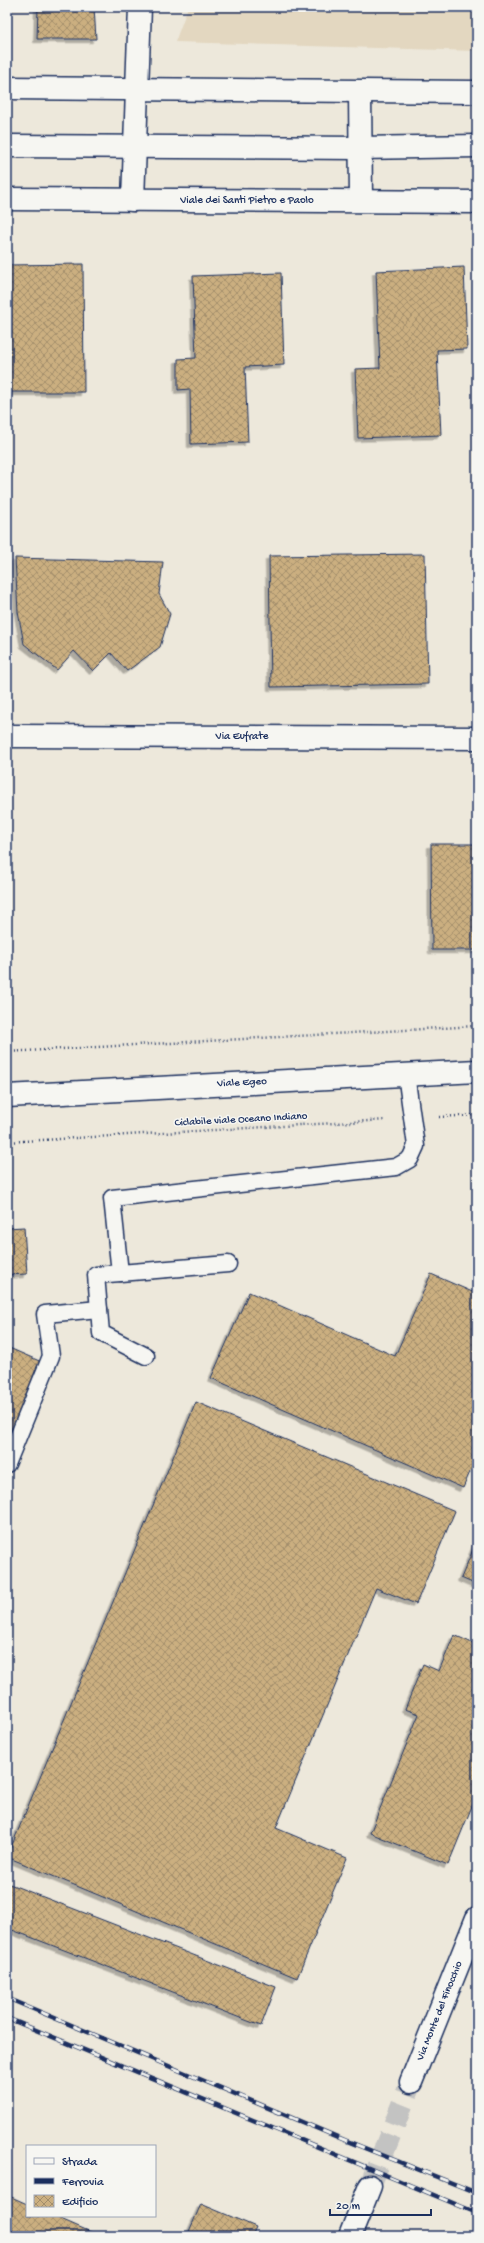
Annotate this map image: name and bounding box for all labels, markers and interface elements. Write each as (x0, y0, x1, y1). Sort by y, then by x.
street label: Viale dei Santi Pietro e Paolo (179, 195, 314, 207)
street label: Via Eufrate (215, 730, 269, 743)
street label: Viale Egeo (216, 1076, 267, 1090)
street label: Ciclabile viale Oceano Indiano (174, 1111, 308, 1129)
street label: Via Monte del Finocchio (414, 1959, 466, 2063)
legend (26, 2145, 156, 2217)
text: Strada (62, 2156, 97, 2170)
text: Ferrovia (61, 2176, 104, 2190)
scale bar (330, 2191, 431, 2217)
text: Edificio (62, 2196, 98, 2210)
text: 20 m (336, 2200, 361, 2214)

